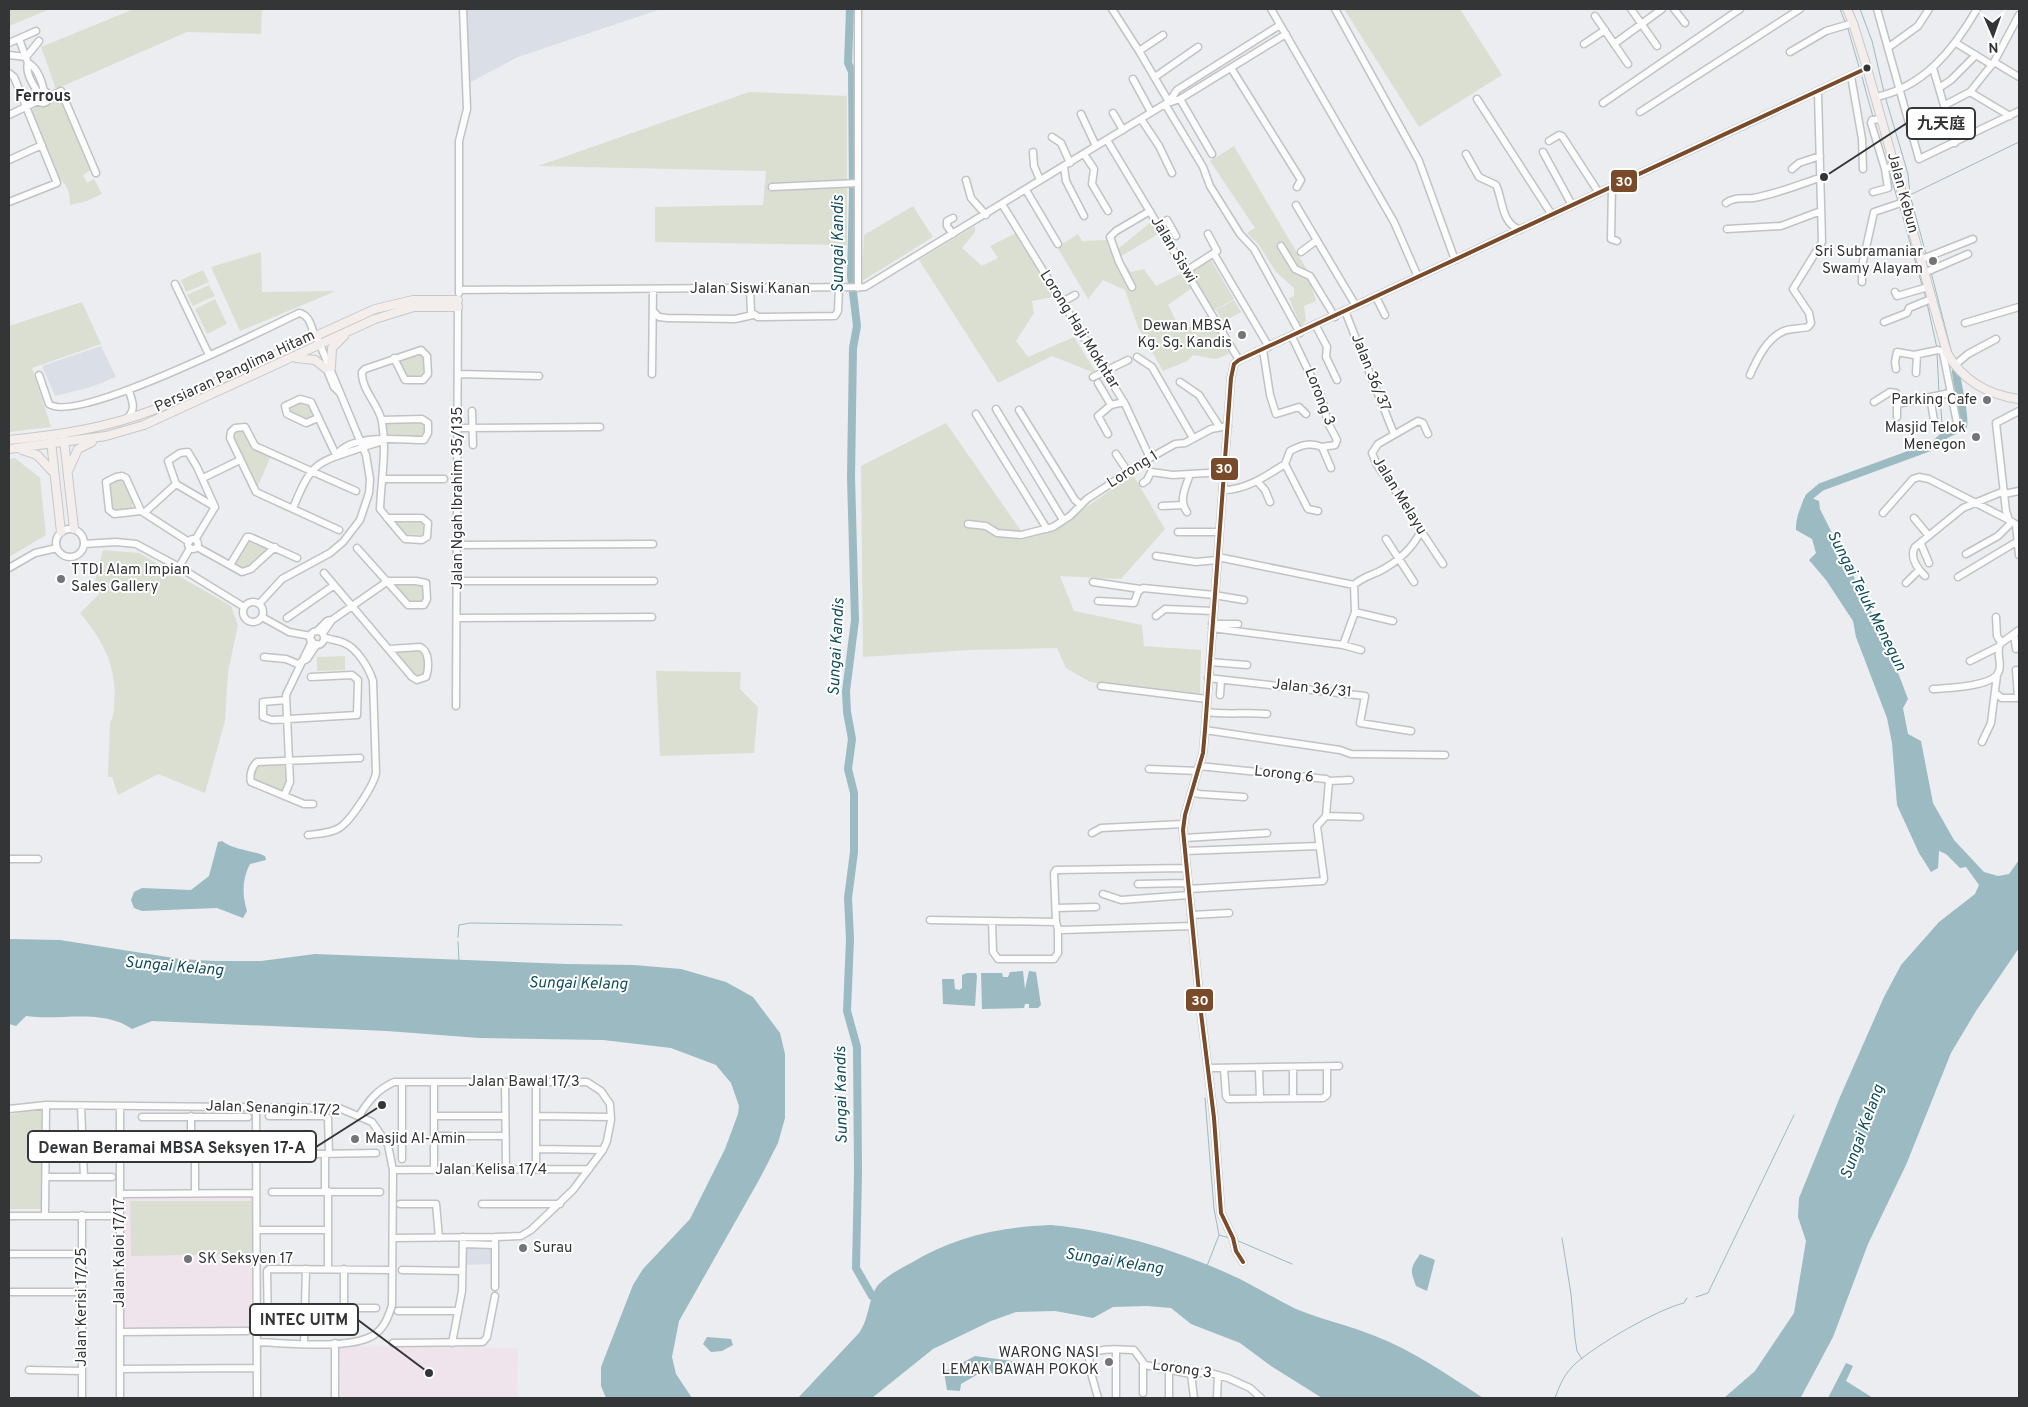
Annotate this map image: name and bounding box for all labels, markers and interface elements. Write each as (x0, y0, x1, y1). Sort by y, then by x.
north arrow (1968, 10, 2018, 60)
text: N (1988, 38, 1999, 55)
unlabelled marker (1862, 63, 1872, 73)
district label: Ferrous (15, 87, 71, 107)
callout: 九天庭 (1907, 108, 1975, 139)
text: 九天庭 (1917, 115, 1965, 135)
street label: Jalan Kebun (1882, 150, 1922, 236)
line badge: 30 (1610, 169, 1638, 193)
text: 30 (1615, 174, 1633, 191)
water label: Sungai Kandis (829, 194, 849, 293)
street label: Jalan Siswi (1146, 213, 1200, 287)
place label: Sri Subramaniar Swamy Alayam (1814, 243, 1923, 279)
marker: Sri Subramaniar Swamy Alayam (1927, 255, 1939, 267)
street label: Lorong Haji Mokhtar (1035, 267, 1123, 393)
street label: Jalan Siswi Kanan (690, 280, 810, 299)
place label: Dewan MBSA Kg. Sg. Kandis (1137, 317, 1232, 353)
street label: Persiaran Panglima Hitam (152, 326, 318, 418)
marker: Dewan MBSA Kg. Sg. Kandis (1236, 329, 1248, 341)
street label: Jalan 36/37 (1346, 331, 1394, 415)
street label: Lorong 3 (1299, 366, 1339, 428)
place label: Parking Cafe (1891, 391, 1977, 410)
marker: Parking Cafe (1981, 394, 1993, 406)
street label: Jalan Ngah Ibrahim 35/135 (449, 406, 468, 590)
place label: Masjid Telok Menegon (1885, 419, 1966, 455)
marker: Masjid Telok Menegon (1970, 431, 1982, 443)
street label: Lorong 1 (1104, 447, 1162, 493)
street label: Jalan Melayu (1368, 453, 1430, 539)
line badge: 30 (1210, 457, 1239, 481)
text: 30 (1215, 461, 1233, 478)
water label: Sungai Teluk Menegun (1822, 527, 1910, 675)
place label: TTDI Alam Impian Sales Gallery (71, 561, 190, 597)
marker: TTDI Alam Impian Sales Gallery (55, 573, 67, 585)
water label: Sungai Kandis (824, 597, 850, 696)
street label: Jalan 36/31 (1271, 675, 1353, 703)
street label: Lorong 6 (1253, 762, 1315, 788)
water label: Sungai Kelang (124, 953, 225, 981)
water label: Sungai Kelang (528, 973, 628, 995)
line badge: 30 (1185, 988, 1214, 1012)
text: 30 (1191, 993, 1209, 1010)
water label: Sungai Kandis (831, 1045, 853, 1144)
street label: Jalan Bawal 17/3 (468, 1073, 580, 1092)
water label: Sungai Kelang (1837, 1082, 1889, 1182)
street label: Jalan Senangin 17/2 (205, 1097, 341, 1121)
place label: Masjid Al-Amin (365, 1130, 466, 1149)
callout: Dewan Beramai MBSA Seksyen 17-A (28, 1131, 316, 1162)
marker: Masjid Al-Amin (349, 1133, 361, 1145)
text: Dewan Beramai MBSA Seksyen 17-A (38, 1139, 306, 1159)
street label: Jalan Kelisa 17/4 (435, 1161, 547, 1180)
street label: Jalan Kaloi 17/17 (111, 1198, 130, 1308)
place label: Surau (533, 1239, 572, 1258)
marker: Surau (517, 1242, 529, 1254)
water label: Sungai Kelang (1063, 1244, 1165, 1280)
street label: Jalan Kerisi 17/25 (73, 1247, 92, 1367)
place label: SK Seksyen 17 (198, 1250, 293, 1269)
marker: SK Seksyen 17 (182, 1253, 194, 1265)
callout: INTEC UITM (250, 1304, 358, 1335)
text: INTEC UITM (260, 1311, 348, 1331)
place label: WARONG NASI LEMAK BAWAH POKOK (942, 1344, 1099, 1380)
marker: WARONG NASI LEMAK BAWAH POKOK (1103, 1356, 1115, 1368)
street label: Lorong 3 (1151, 1356, 1213, 1384)

